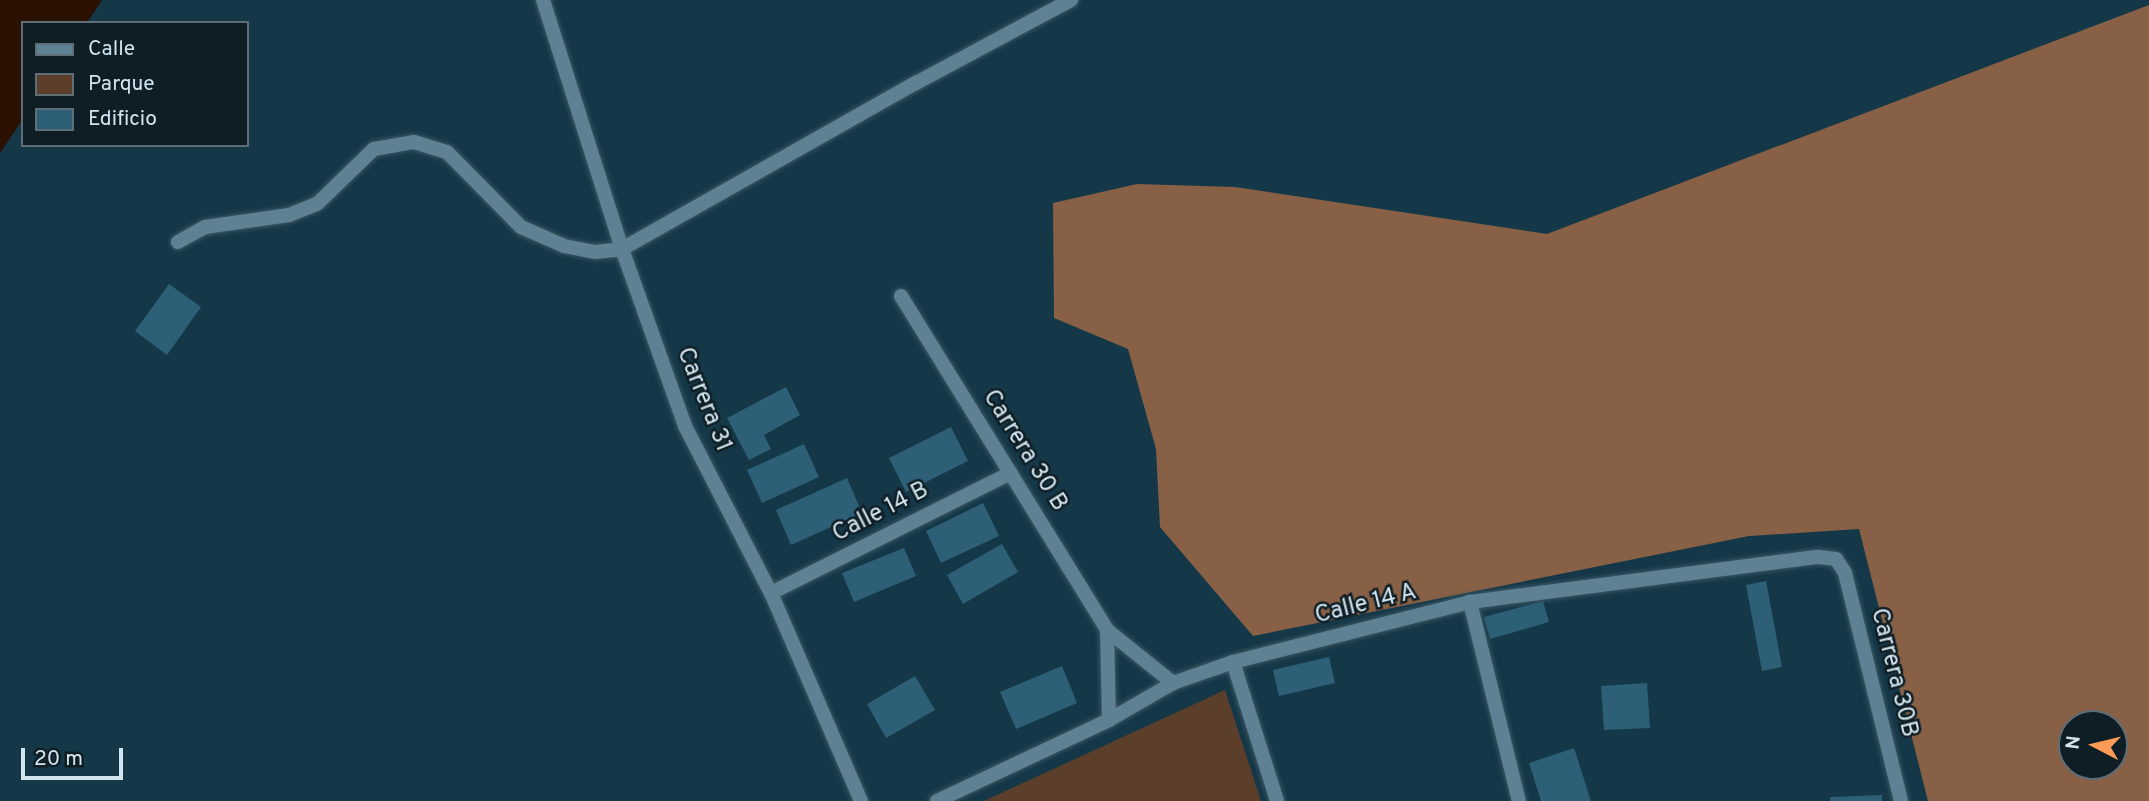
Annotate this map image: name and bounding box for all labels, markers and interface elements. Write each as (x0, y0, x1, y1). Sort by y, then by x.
legend (21, 21, 248, 147)
text: Calle (88, 36, 135, 63)
text: Parque (88, 71, 155, 98)
text: Edificio (88, 106, 157, 133)
street label: Carrera 31 (669, 344, 737, 456)
street label: Carrera 30 B (975, 385, 1073, 517)
street label: Calle 14 B (828, 477, 934, 549)
street label: Calle 14 A (1312, 578, 1420, 632)
street label: Carrera 30B (1863, 605, 1923, 741)
north arrow (2058, 710, 2128, 780)
scale bar (24, 734, 126, 778)
text: N (2061, 734, 2087, 751)
text: 20 m (34, 746, 83, 773)

